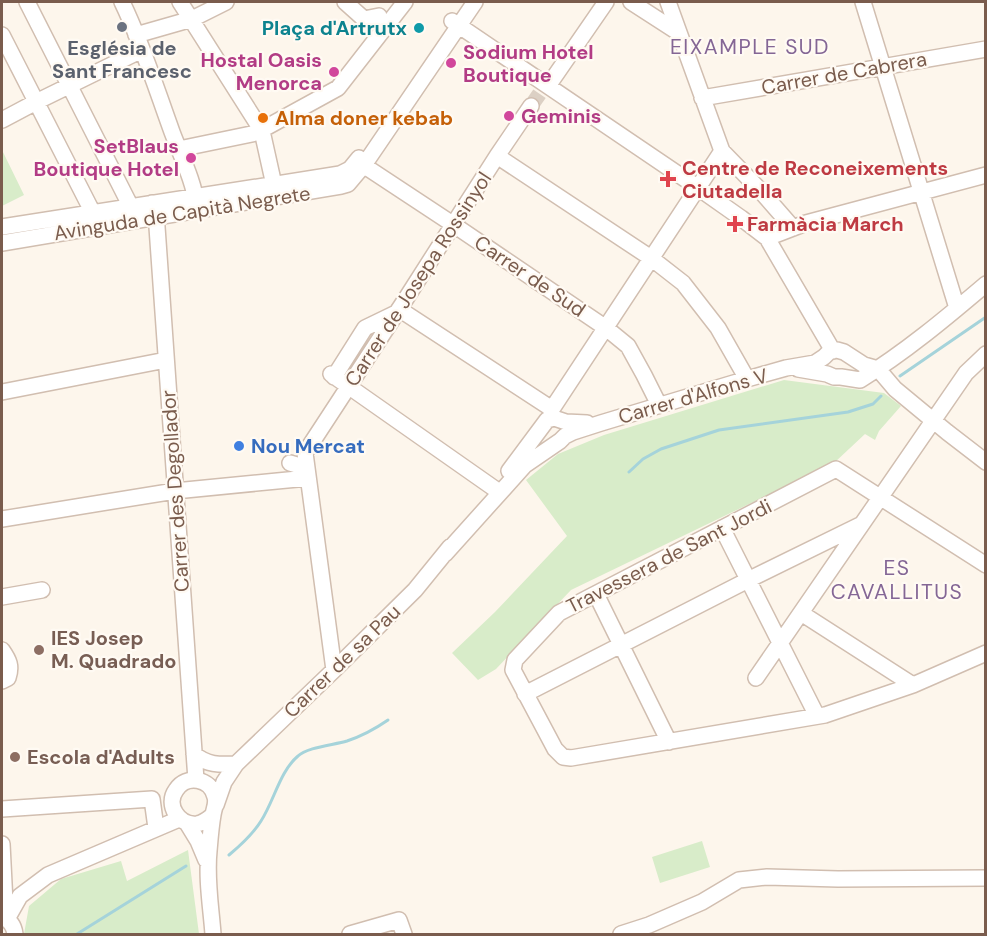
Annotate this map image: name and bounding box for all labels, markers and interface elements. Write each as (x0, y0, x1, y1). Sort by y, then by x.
place label: Plaça d'Artrutx (262, 15, 408, 41)
marker: Església de Sant Francesc (115, 20, 129, 34)
marker: Plaça d'Artrutx (412, 21, 426, 35)
district label: EIXAMPLE SUD (670, 33, 830, 61)
place label: Església de Sant Francesc (52, 35, 192, 84)
place label: Sodium Hotel Boutique (463, 39, 594, 88)
street label: Carrer de Cabrera (759, 46, 929, 100)
place label: Hostal Oasis Menorca (201, 47, 322, 96)
marker: Sodium Hotel Boutique (444, 56, 458, 70)
marker: Hostal Oasis Menorca (327, 65, 341, 79)
place label: Geminis (521, 103, 601, 129)
place label: Alma doner kebab (275, 105, 453, 131)
marker: Geminis (502, 109, 516, 123)
marker: Alma doner kebab (256, 111, 270, 125)
place label: SetBlaus Boutique Hotel (34, 133, 179, 182)
marker: SetBlaus Boutique Hotel (184, 151, 198, 165)
place label: Centre de Reconeixements Ciutadella (682, 155, 948, 204)
street label: Carrer de Josepa Rossinyol (339, 167, 497, 391)
marker: Centre de Reconeixements Ciutadella (659, 170, 677, 188)
street label: Avinguda de Capità Negrete (52, 180, 312, 246)
place label: Farmàcia March (747, 211, 904, 237)
marker: Farmàcia March (728, 217, 742, 231)
street label: Carrer de Sud (469, 229, 591, 323)
street label: Carrer d'Alfons V (615, 362, 771, 430)
street label: Carrer des Degollador (155, 389, 195, 593)
place label: Nou Mercat (251, 433, 365, 459)
marker: Nou Mercat (232, 439, 246, 453)
street label: Travessera de Sant Jordi (562, 493, 776, 619)
district label: ES CAVALLITUS (831, 554, 963, 606)
street label: Carrer de sa Pau (278, 599, 406, 723)
place label: IES Josep M. Quadrado (51, 625, 176, 674)
marker: IES Josep M. Quadrado (32, 643, 46, 657)
place label: Escola d'Adults (27, 744, 175, 770)
marker: Escola d'Adults (8, 750, 22, 764)

